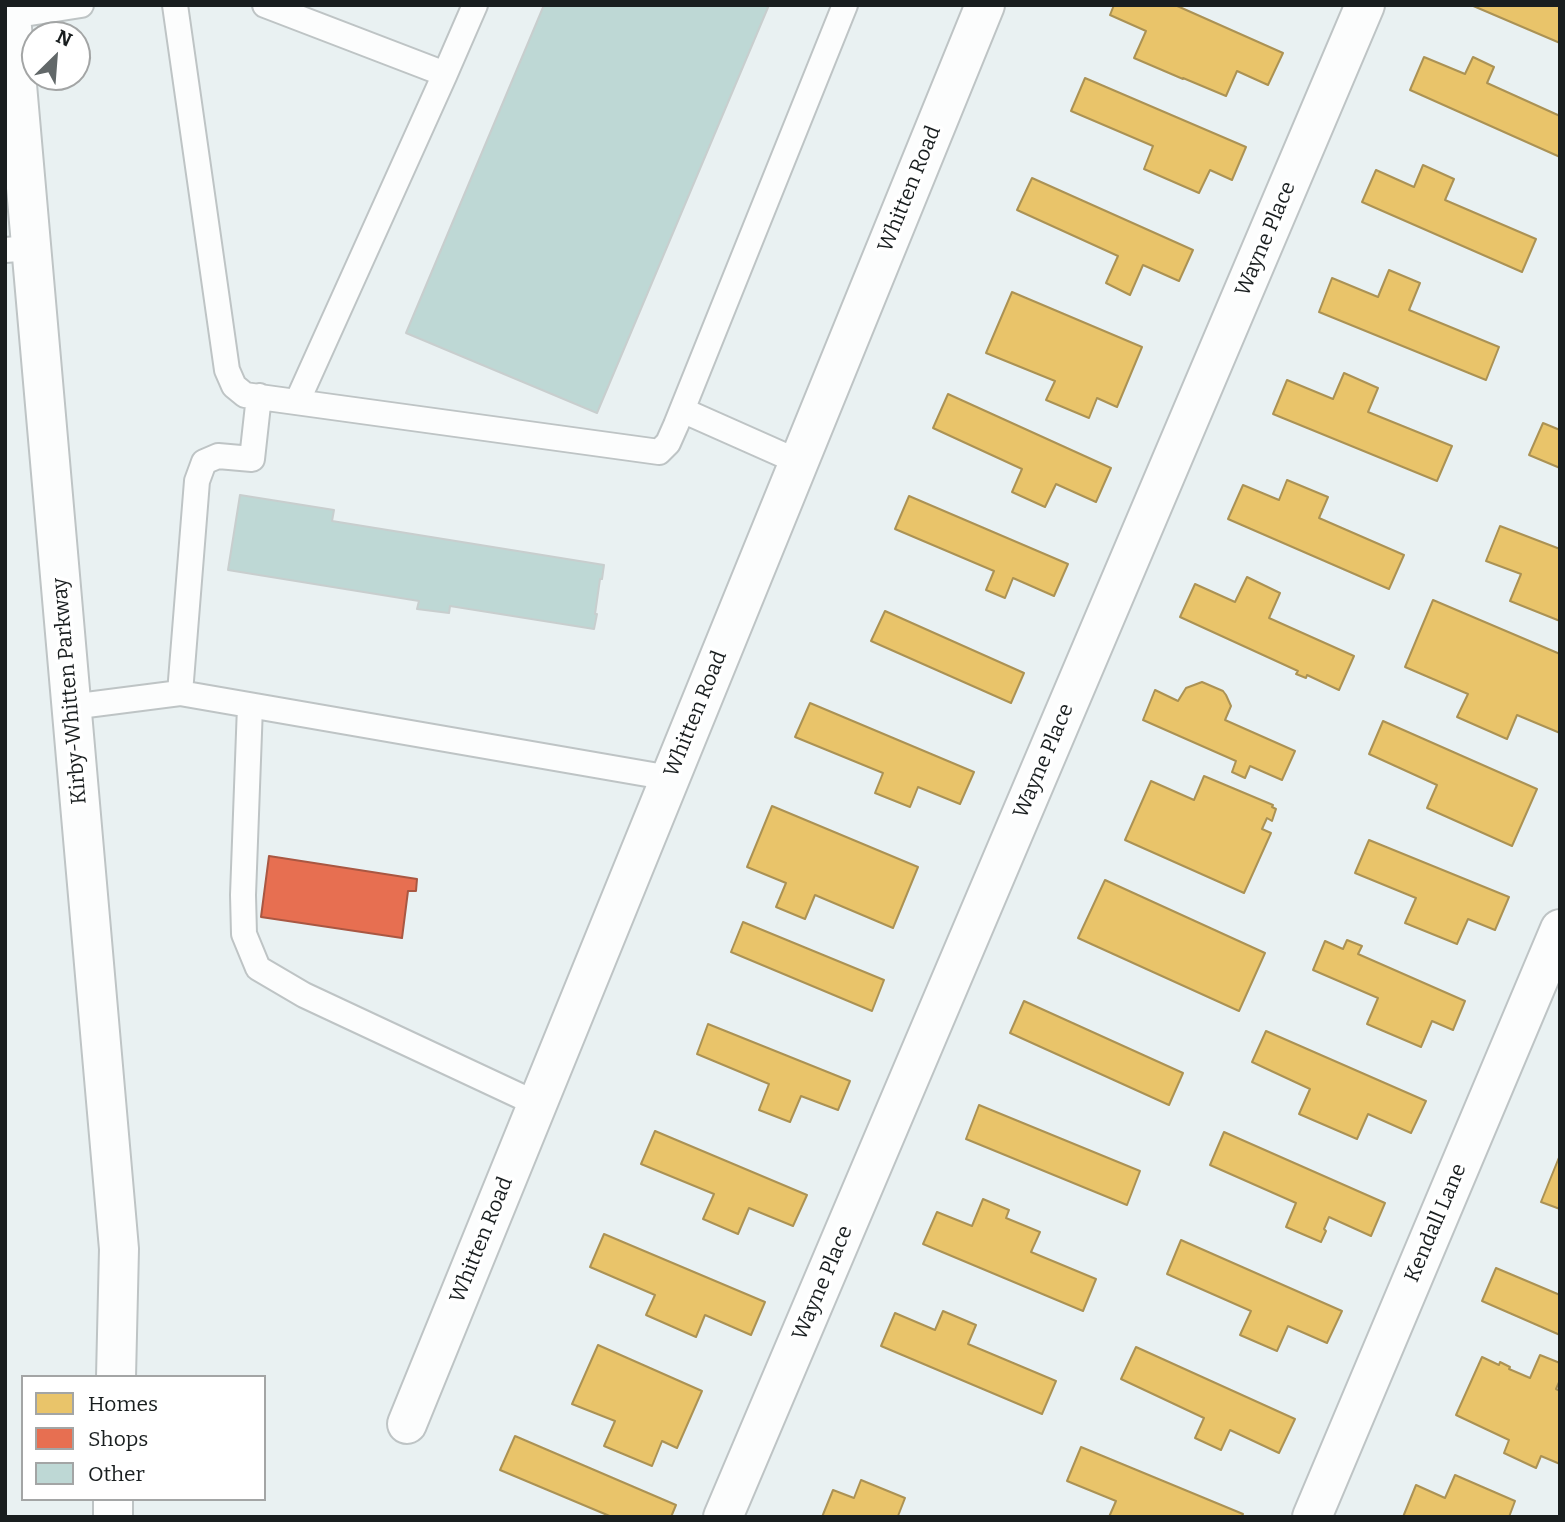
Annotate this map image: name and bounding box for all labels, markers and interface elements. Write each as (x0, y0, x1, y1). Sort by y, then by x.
north arrow (21, 21, 91, 91)
text: N (53, 25, 76, 52)
street label: Whitten Road (873, 122, 947, 256)
street label: Wayne Place (1231, 178, 1301, 300)
street label: Kirby-Whitten Parkway (48, 577, 92, 805)
street label: Whitten Road (659, 647, 733, 781)
street label: Wayne Place (1009, 700, 1079, 822)
street label: Kendall Lane (1400, 1160, 1472, 1286)
street label: Whitten Road (445, 1173, 519, 1307)
street label: Wayne Place (788, 1222, 858, 1344)
legend (21, 1375, 266, 1501)
text: Homes (88, 1391, 158, 1417)
text: Shops (88, 1426, 148, 1452)
text: Other (88, 1461, 145, 1487)

